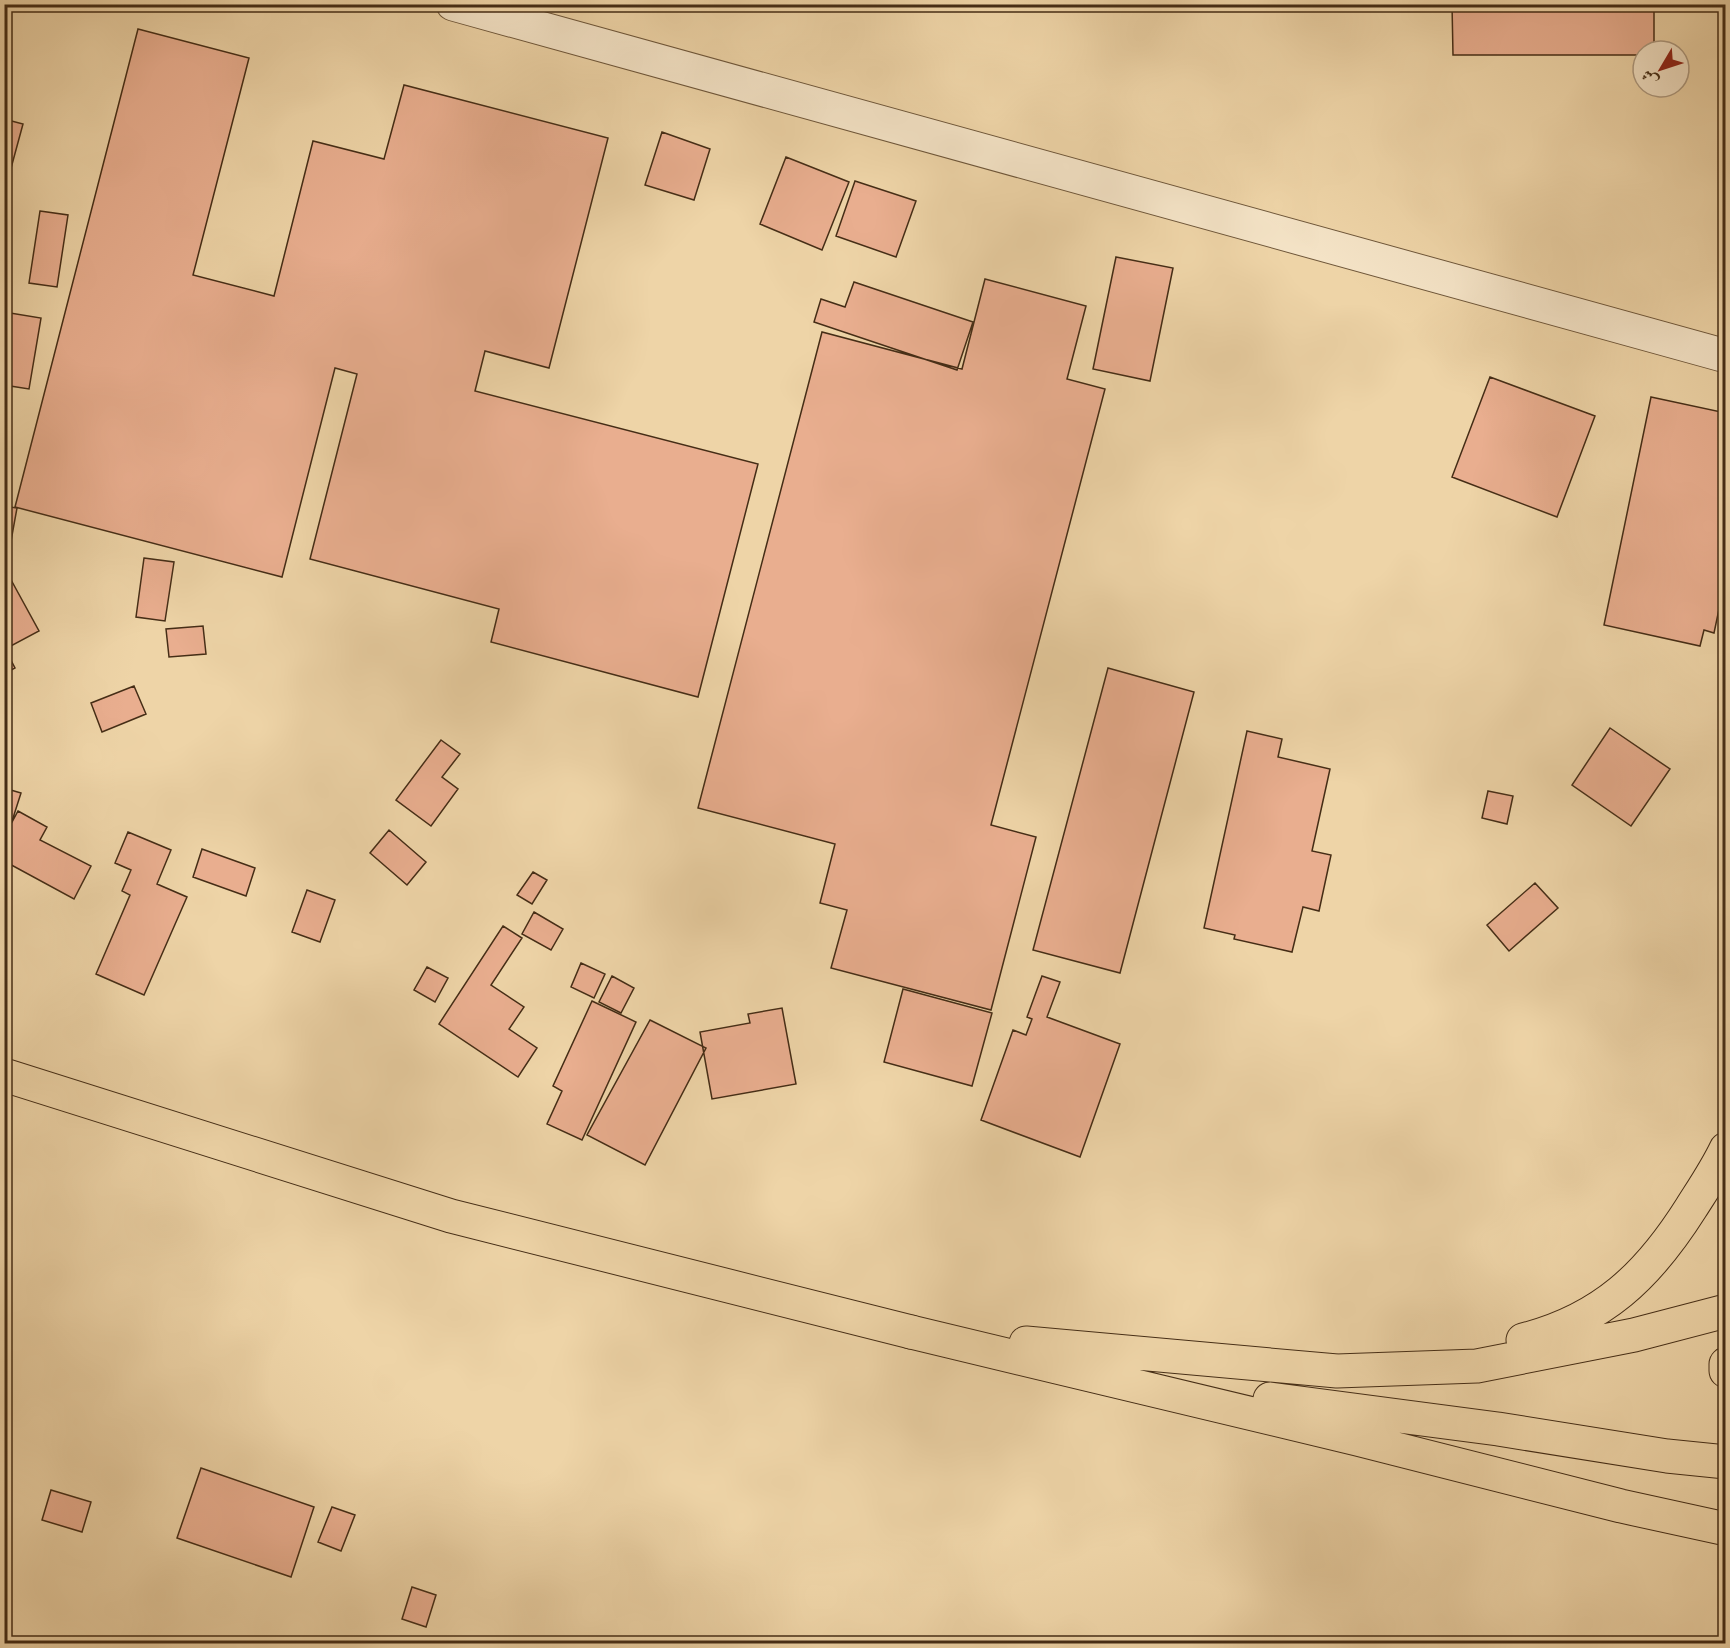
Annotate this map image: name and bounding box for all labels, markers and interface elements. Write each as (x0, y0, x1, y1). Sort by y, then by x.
north arrow (1631, 39, 1691, 99)
text: ش (1637, 65, 1664, 91)

